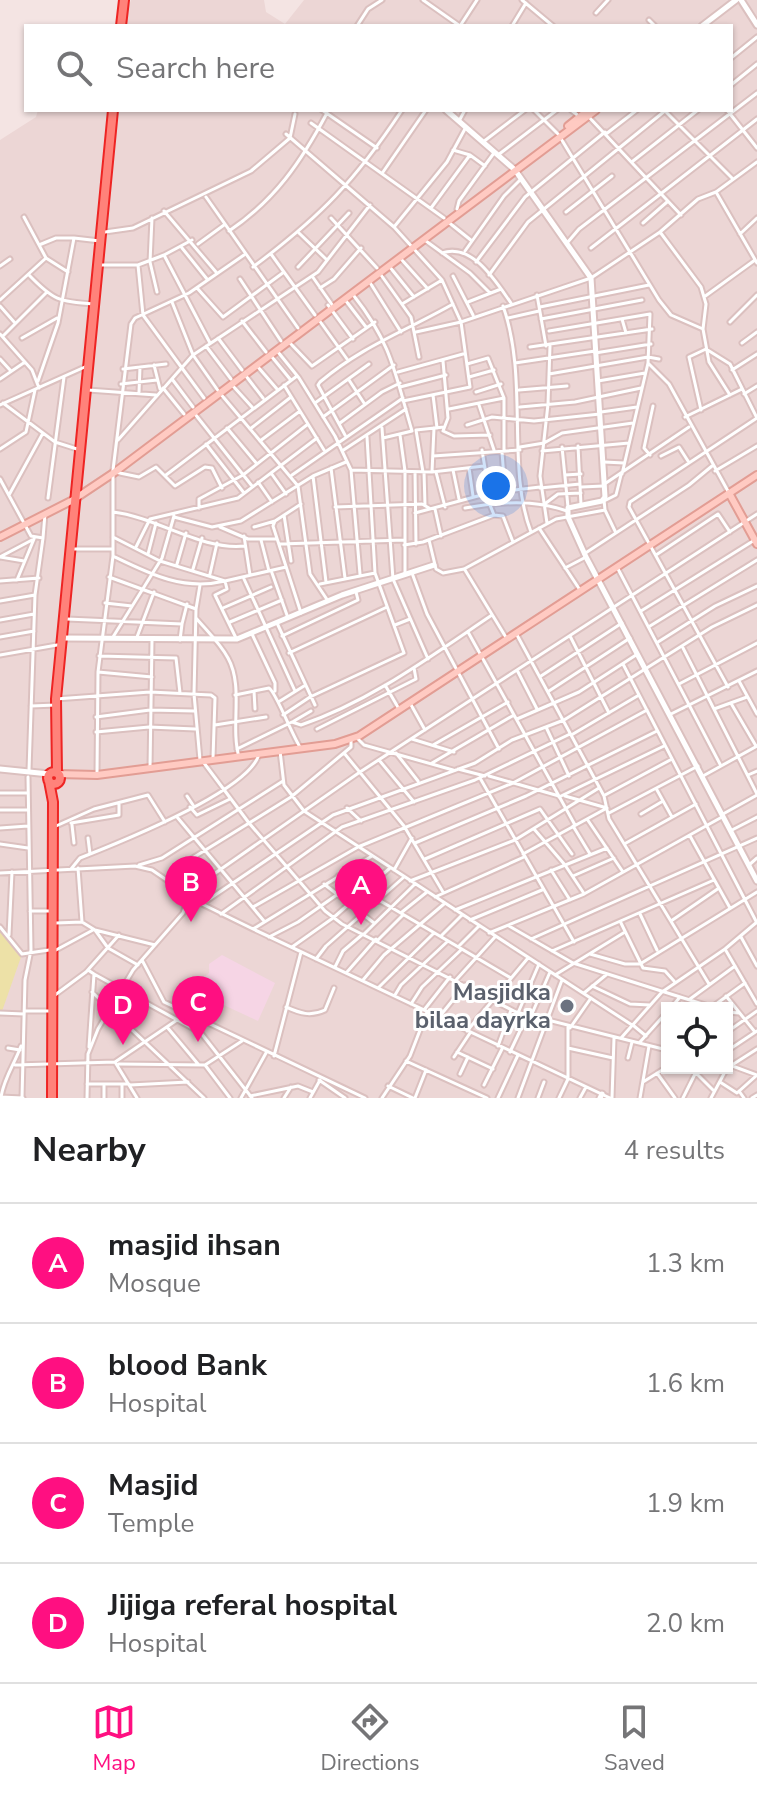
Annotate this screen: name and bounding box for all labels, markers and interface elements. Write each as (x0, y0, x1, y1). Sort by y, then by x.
search box (24, 24, 733, 112)
icon: search (52, 46, 96, 90)
text: Search here (116, 48, 275, 89)
your location (476, 466, 516, 506)
pin: B (165, 856, 217, 922)
pin: A (335, 859, 387, 925)
pin: C (172, 976, 224, 1042)
place label: Masjidka bilaa dayrka (415, 976, 551, 1036)
pin: D (97, 979, 149, 1045)
marker: Masjidka bilaa dayrka (558, 997, 576, 1015)
map controls (661, 1002, 733, 1074)
button: locate (661, 1002, 733, 1074)
text: Nearby (32, 1127, 146, 1173)
text: 4 results (624, 1133, 725, 1168)
text: masjid ihsan (108, 1225, 281, 1266)
text: A (48, 1246, 68, 1281)
text: 1.3 km (646, 1246, 725, 1281)
text: Mosque (108, 1266, 201, 1301)
text: blood Bank (108, 1345, 267, 1386)
text: B (49, 1366, 67, 1401)
text: 1.6 km (646, 1366, 725, 1401)
text: Hospital (108, 1386, 207, 1421)
text: Masjid (108, 1465, 199, 1506)
text: C (49, 1486, 67, 1521)
text: 1.9 km (646, 1486, 725, 1521)
text: Temple (108, 1506, 194, 1541)
text: Jijiga referal hospital (108, 1585, 397, 1626)
text: D (48, 1606, 68, 1641)
text: 2.0 km (646, 1606, 725, 1641)
text: Hospital (108, 1626, 207, 1661)
tab: Map (92, 1700, 136, 1778)
tab: Directions (321, 1700, 420, 1778)
tab: Saved (604, 1700, 665, 1778)

